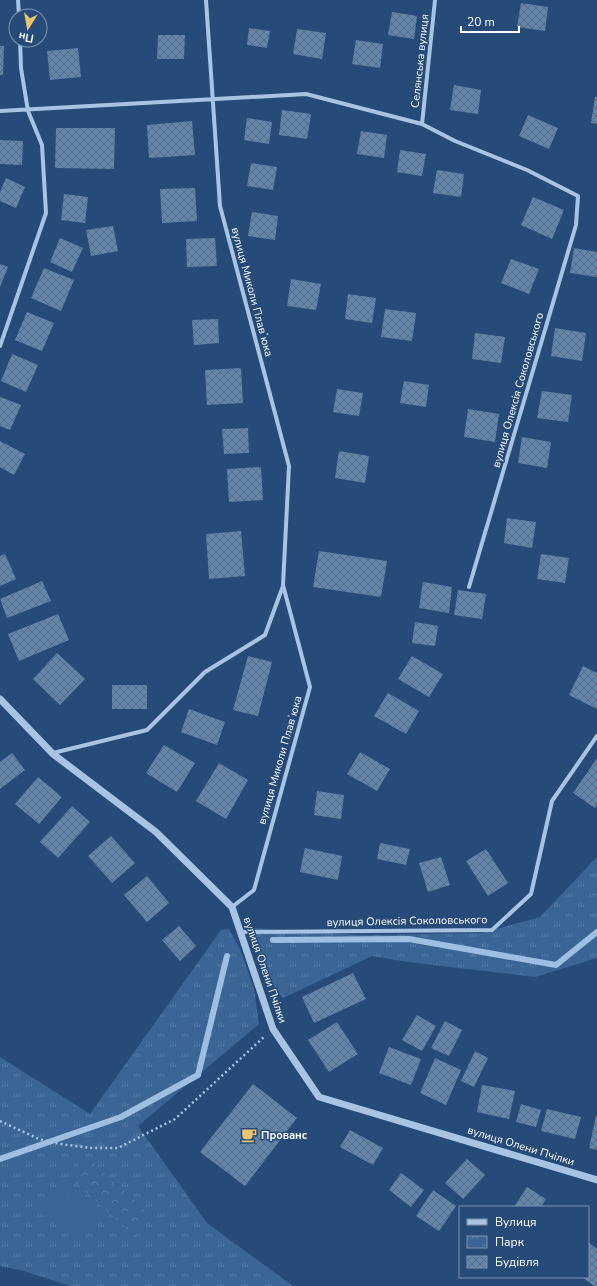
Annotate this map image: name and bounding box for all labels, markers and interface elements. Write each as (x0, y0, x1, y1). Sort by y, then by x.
north arrow (8, 8, 48, 48)
scale bar (461, 8, 519, 34)
street label: Селянська вулиця (408, 13, 432, 109)
text: 20 m (467, 14, 495, 30)
text: Пн (17, 29, 35, 46)
street label: вулиця Миколи Плавʼюка (228, 226, 276, 358)
street label: вулиця Олексія Соколовського (489, 311, 547, 469)
street label: вулиця Миколи Плавʼюка (254, 694, 306, 826)
street label: вулиця Олексія Соколовського (327, 912, 487, 930)
street label: вулиця Олени Пчілки (240, 915, 290, 1025)
street label: вулиця Олени Пчілки (466, 1123, 576, 1169)
cafe icon: Прованс (240, 1126, 258, 1144)
place label: Прованс (261, 1128, 308, 1143)
legend (459, 1206, 589, 1278)
text: Вулиця (495, 1214, 537, 1230)
text: Парк (495, 1234, 525, 1250)
text: Будівля (495, 1254, 539, 1270)

